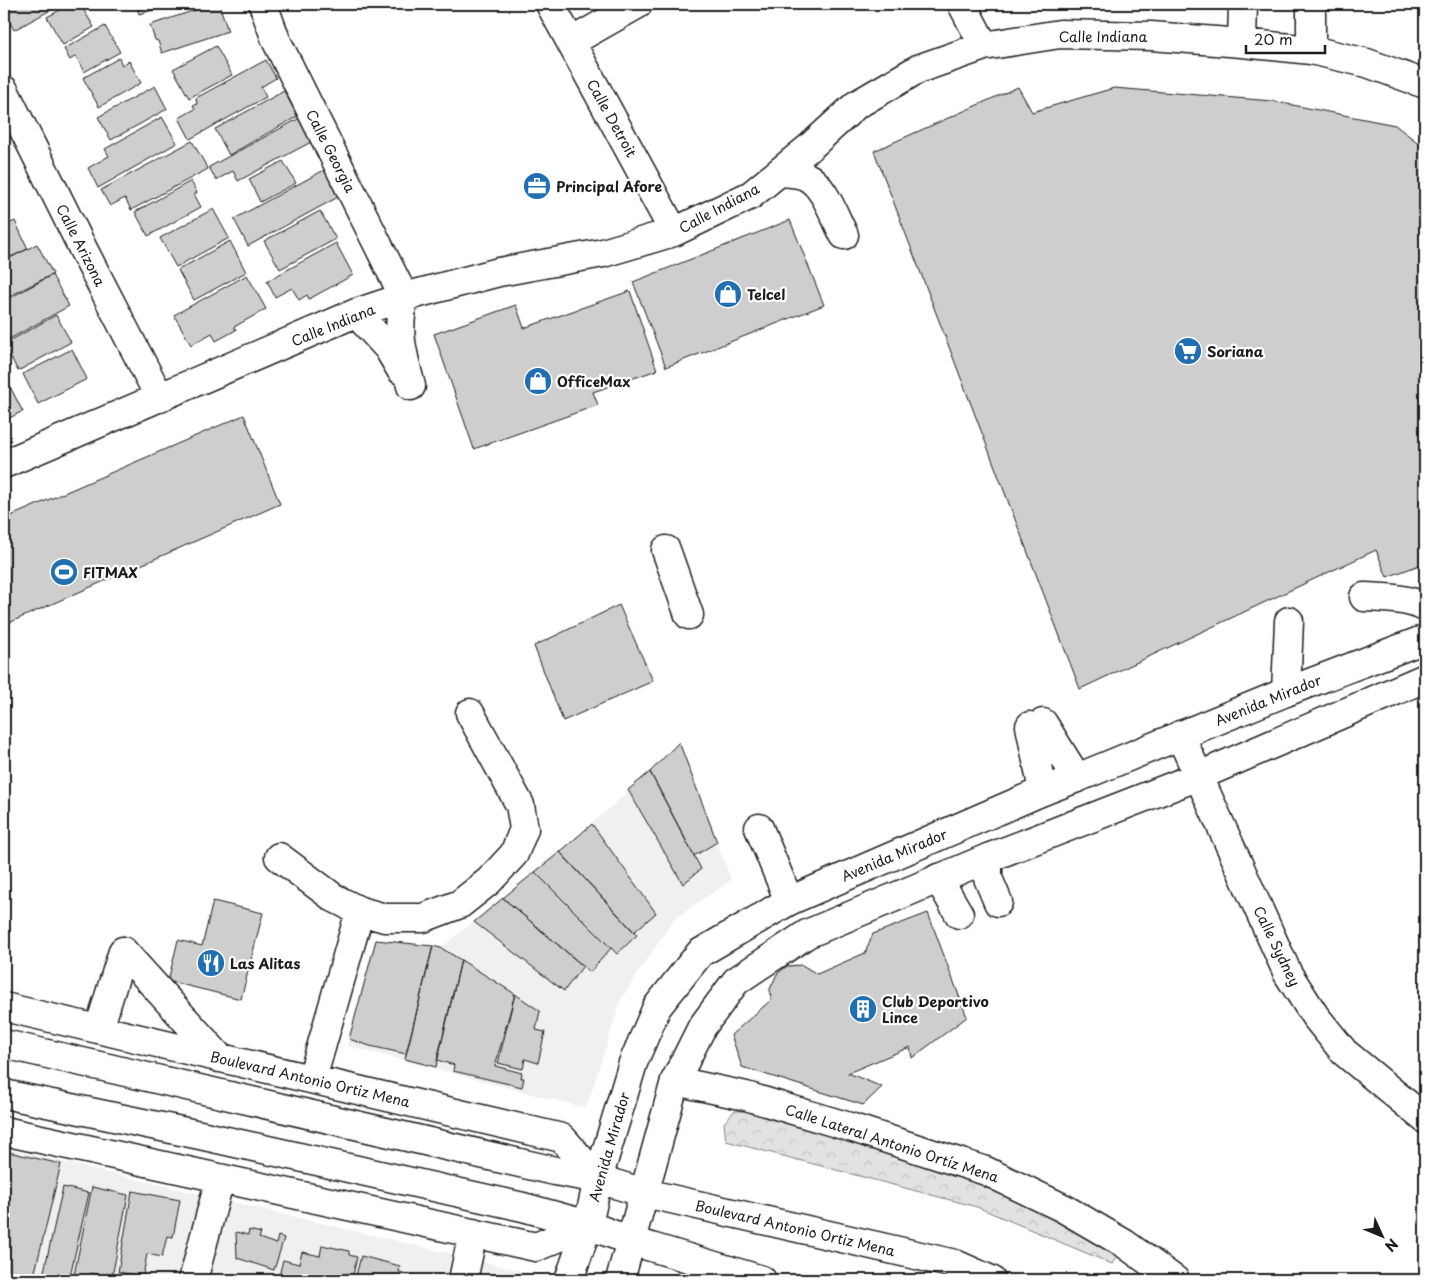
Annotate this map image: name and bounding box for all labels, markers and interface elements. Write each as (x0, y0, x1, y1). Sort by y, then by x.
scale bar (1246, 22, 1325, 54)
street label: Calle Indiana (1059, 26, 1147, 47)
text: 20 m (1254, 27, 1293, 50)
street label: Calle Detroit (582, 75, 642, 161)
street label: Calle Georgia (301, 106, 361, 197)
office icon: Principal Afore (522, 171, 552, 201)
place label: Principal Afore (556, 176, 662, 197)
street label: Calle Indiana (675, 178, 763, 238)
street label: Calle Arizona (51, 200, 111, 290)
shop icon: Telcel (713, 279, 743, 309)
place label: Telcel (747, 284, 785, 305)
street label: Calle Indiana (288, 299, 378, 351)
supermarket icon: Soriana (1173, 336, 1203, 366)
place label: Soriana (1207, 341, 1264, 362)
shop icon: OfficeMax (523, 366, 553, 396)
place label: OfficeMax (557, 371, 631, 392)
sports icon: FITMAX (49, 557, 79, 587)
place label: FITMAX (83, 562, 138, 583)
street label: Avenida Mirador (1212, 669, 1325, 731)
street label: Avenida Mirador (838, 823, 951, 887)
street label: Calle Sydney (1248, 902, 1306, 990)
restaurant icon: Las Alitas (196, 948, 226, 978)
place label: Las Alitas (230, 953, 300, 974)
place label: Club Deportivo Lince (882, 991, 989, 1028)
building icon: Club Deportivo Lince (848, 994, 878, 1024)
street label: Boulevard Antonio Ortiz Mena (208, 1046, 412, 1112)
street label: Avenida Mirador (583, 1089, 635, 1204)
street label: Calle Lateral Antonio Ortíz Mena (783, 1099, 1002, 1188)
street label: Boulevard Antonio Ortiz Mena (693, 1195, 897, 1261)
north arrow (1356, 1212, 1406, 1262)
text: N (1380, 1234, 1403, 1257)

